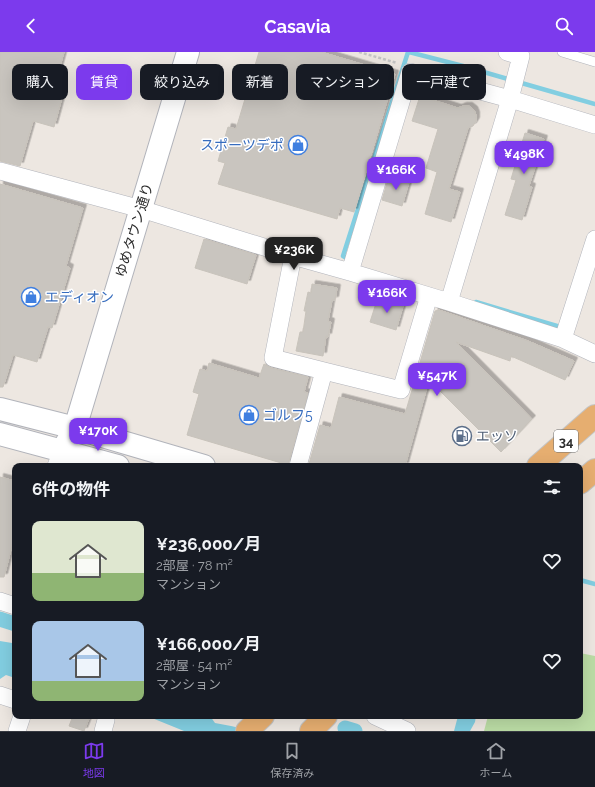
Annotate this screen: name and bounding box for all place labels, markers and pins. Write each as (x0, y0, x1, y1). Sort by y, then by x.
shop icon: スポーツデポ (287, 134, 309, 156)
place label: スポーツデポ (200, 137, 284, 153)
pin: ¥498K (496, 141, 552, 175)
pin: ¥166K (368, 157, 424, 191)
pin: ¥236K (266, 237, 322, 271)
pin: ¥166K (359, 280, 415, 314)
shop icon: エディオン (20, 286, 42, 308)
place label: エディオン (45, 289, 114, 305)
pin: ¥547K (409, 363, 465, 397)
shop icon: ゴルフ5 (238, 404, 260, 426)
place label: ゴルフ5 (263, 407, 313, 423)
pin: ¥170K (70, 418, 126, 452)
fuel station icon: エッソ (451, 425, 473, 447)
place label: エッソ (476, 428, 518, 444)

